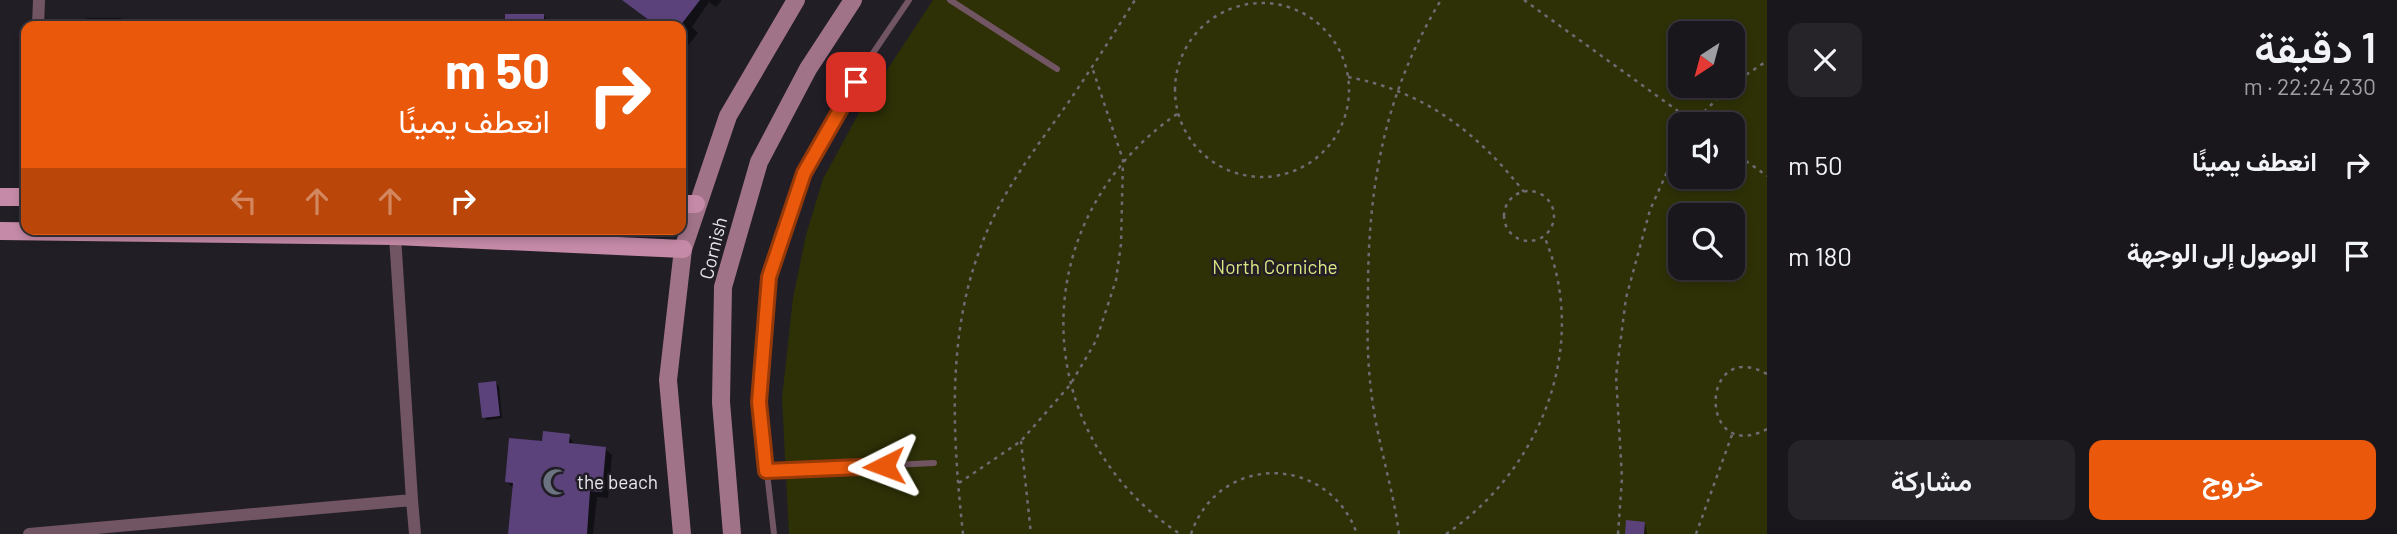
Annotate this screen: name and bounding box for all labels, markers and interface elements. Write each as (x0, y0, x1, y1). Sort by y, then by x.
north arrow (1668, 21, 1745, 98)
map controls (1668, 21, 1745, 280)
text: 1 دقيقة (2254, 21, 2376, 71)
button: close (1788, 23, 1862, 97)
text: 50 m (445, 40, 550, 99)
icon: right (574, 49, 665, 140)
pin (826, 52, 886, 112)
icon: arrive (837, 63, 875, 101)
text: 230 m · 22:24 (2244, 72, 2376, 100)
text: انعطف يمينًا (398, 101, 550, 139)
button: sound (1668, 112, 1745, 189)
text: انعطف يمينًا (2192, 145, 2317, 176)
icon: right (2338, 146, 2376, 184)
text: 50 m (1788, 149, 1843, 180)
icon: left (225, 182, 263, 220)
icon: ahead (298, 182, 336, 220)
icon: ahead (371, 182, 409, 220)
icon: right (444, 182, 482, 220)
button: search (1668, 203, 1745, 280)
street label: Cornish (694, 214, 731, 281)
text: الوصول إلى الوجهة (2127, 236, 2317, 267)
icon: arrive (2338, 237, 2376, 275)
text: 180 m (1788, 240, 1852, 271)
park label: North Corniche (1212, 255, 1338, 278)
position arrow (847, 429, 921, 503)
button: مشاركة (1788, 440, 2075, 520)
button: خروج (2089, 440, 2376, 520)
mosque icon: the beach (541, 467, 571, 497)
place label: the beach (577, 470, 658, 493)

